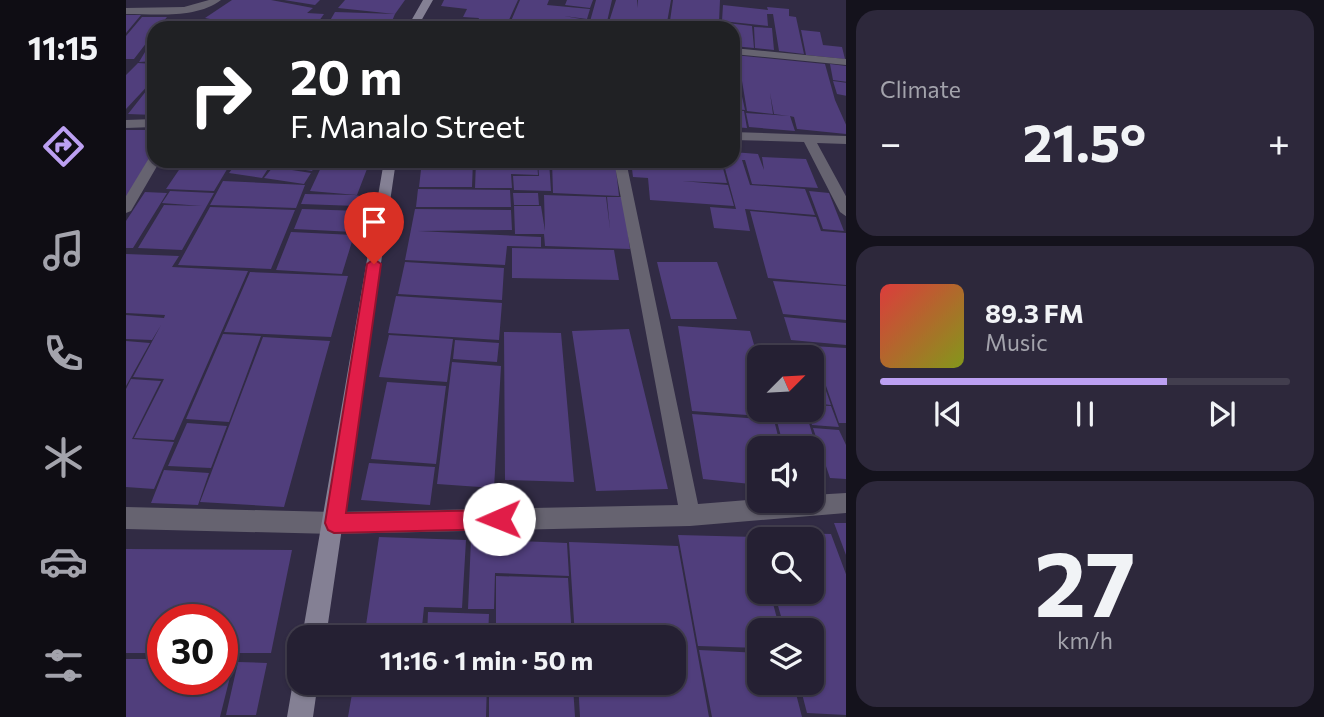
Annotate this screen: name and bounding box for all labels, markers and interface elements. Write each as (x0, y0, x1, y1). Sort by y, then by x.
text: 11:15 (28, 27, 98, 67)
text: 20 m (290, 45, 402, 105)
icon: right (175, 49, 266, 140)
text: Climate (880, 75, 961, 103)
text: F. Manalo Street (290, 105, 525, 145)
text: 21.5° (1023, 109, 1146, 173)
text: − (880, 118, 902, 165)
text: + (1268, 118, 1290, 165)
icon: directions (39, 122, 88, 171)
pin (344, 192, 404, 264)
icon: arrive (355, 203, 393, 241)
icon: music (39, 226, 88, 275)
text: 89.3 FM (985, 297, 1084, 328)
text: Music (985, 328, 1048, 356)
icon: phone (39, 329, 88, 378)
north arrow (747, 345, 824, 422)
map controls (747, 345, 824, 695)
icon: previous (929, 395, 967, 433)
icon: pause (1066, 395, 1104, 433)
icon: next (1203, 395, 1241, 433)
icon: climate (39, 433, 88, 482)
button: sound (747, 436, 824, 513)
position arrow (462, 482, 536, 556)
text: 27 (1034, 524, 1136, 636)
button: search (747, 527, 824, 604)
icon: car (39, 537, 88, 586)
speed limit sign: 30 (147, 604, 238, 695)
button: layers (747, 618, 824, 695)
text: km/h (1057, 626, 1113, 654)
icon: filters (39, 641, 88, 690)
text: 11:16 · 1 min · 50 m (380, 644, 593, 675)

